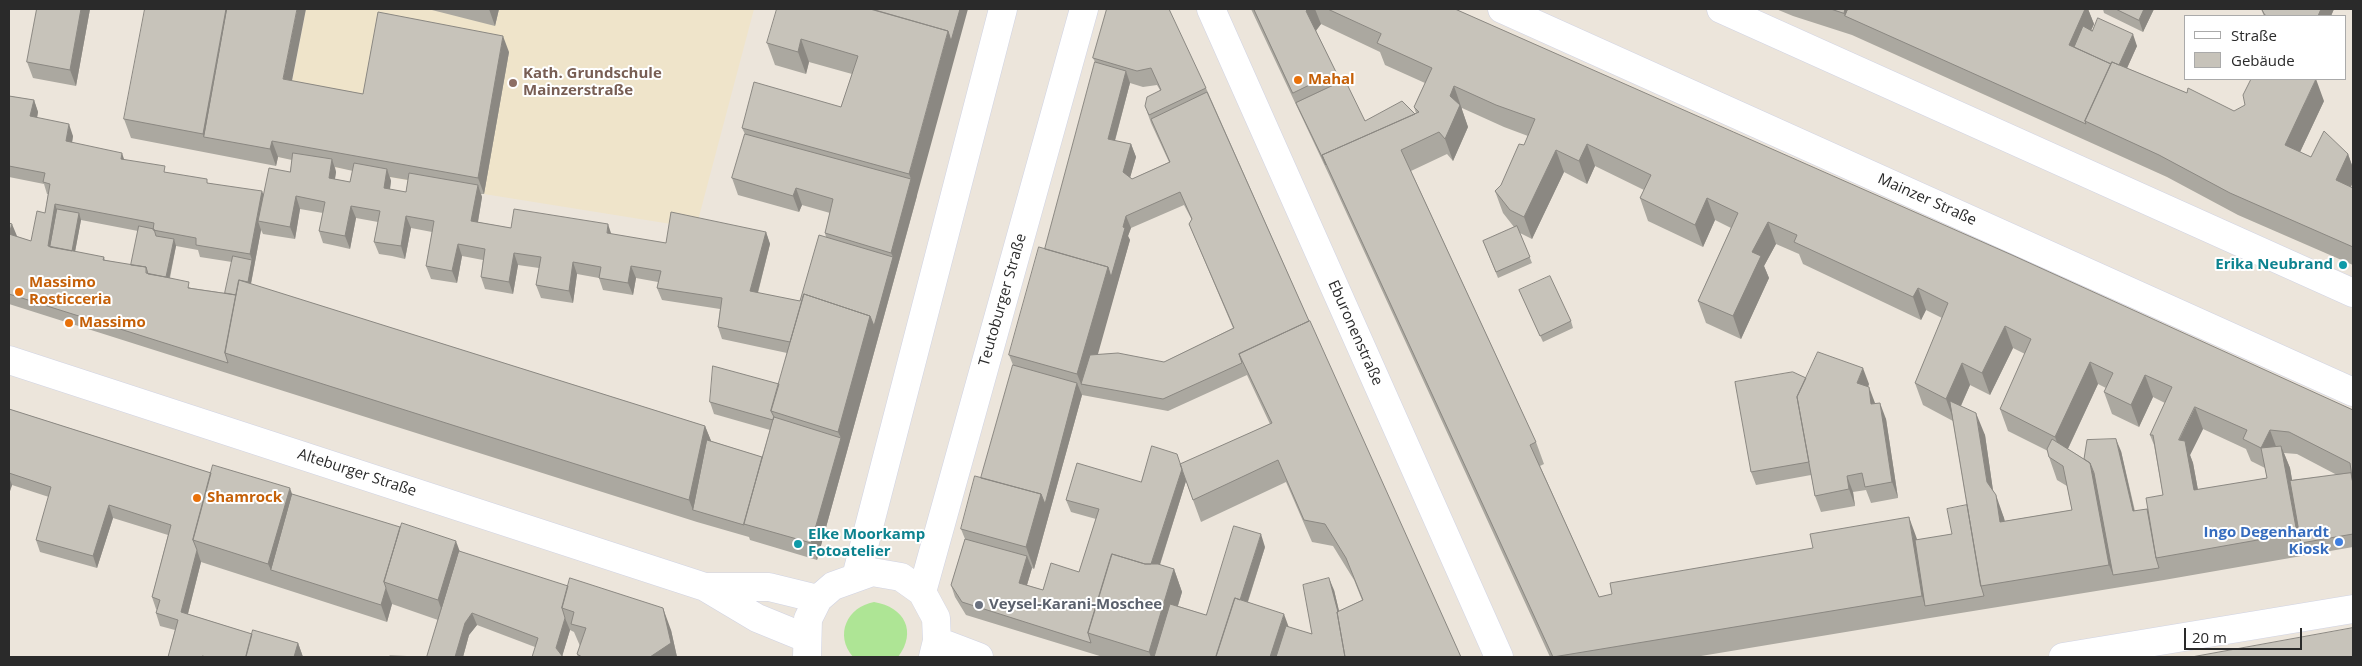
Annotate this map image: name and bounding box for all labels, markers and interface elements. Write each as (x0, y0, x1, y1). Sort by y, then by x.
legend (2184, 15, 2347, 80)
text: Straße (2231, 25, 2277, 45)
text: Gebäude (2231, 50, 2295, 70)
place label: Kath. Grundschule Mainzerstraße (523, 65, 662, 100)
place label: Mahal (1308, 71, 1355, 89)
marker: Mahal (1292, 74, 1304, 86)
marker: Kath. Grundschule Mainzerstraße (507, 77, 519, 89)
street label: Mainzer Straße (1875, 170, 1979, 230)
street label: Teutoburger Straße (975, 232, 1031, 368)
place label: Erika Neubrand (2215, 256, 2333, 274)
marker: Erika Neubrand (2337, 259, 2349, 271)
place label: Massimo Rosticceria (29, 274, 111, 309)
street label: Eburonenstraße (1324, 278, 1386, 388)
marker: Massimo Rosticceria (13, 286, 25, 298)
place label: Massimo (79, 314, 146, 332)
marker: Massimo (63, 317, 75, 329)
street label: Alteburger Straße (295, 445, 419, 501)
place label: Shamrock (207, 489, 282, 507)
marker: Shamrock (191, 492, 203, 504)
place label: Ingo Degenhardt Kiosk (2204, 524, 2329, 559)
place label: Elke Moorkamp Fotoatelier (808, 526, 925, 561)
marker: Ingo Degenhardt Kiosk (2333, 536, 2345, 548)
marker: Elke Moorkamp Fotoatelier (792, 538, 804, 550)
place label: Veysel-Karani-Moschee (989, 596, 1162, 614)
marker: Veysel-Karani-Moschee (973, 599, 985, 611)
scale bar (2187, 618, 2304, 650)
text: 20 m (2192, 627, 2227, 647)

